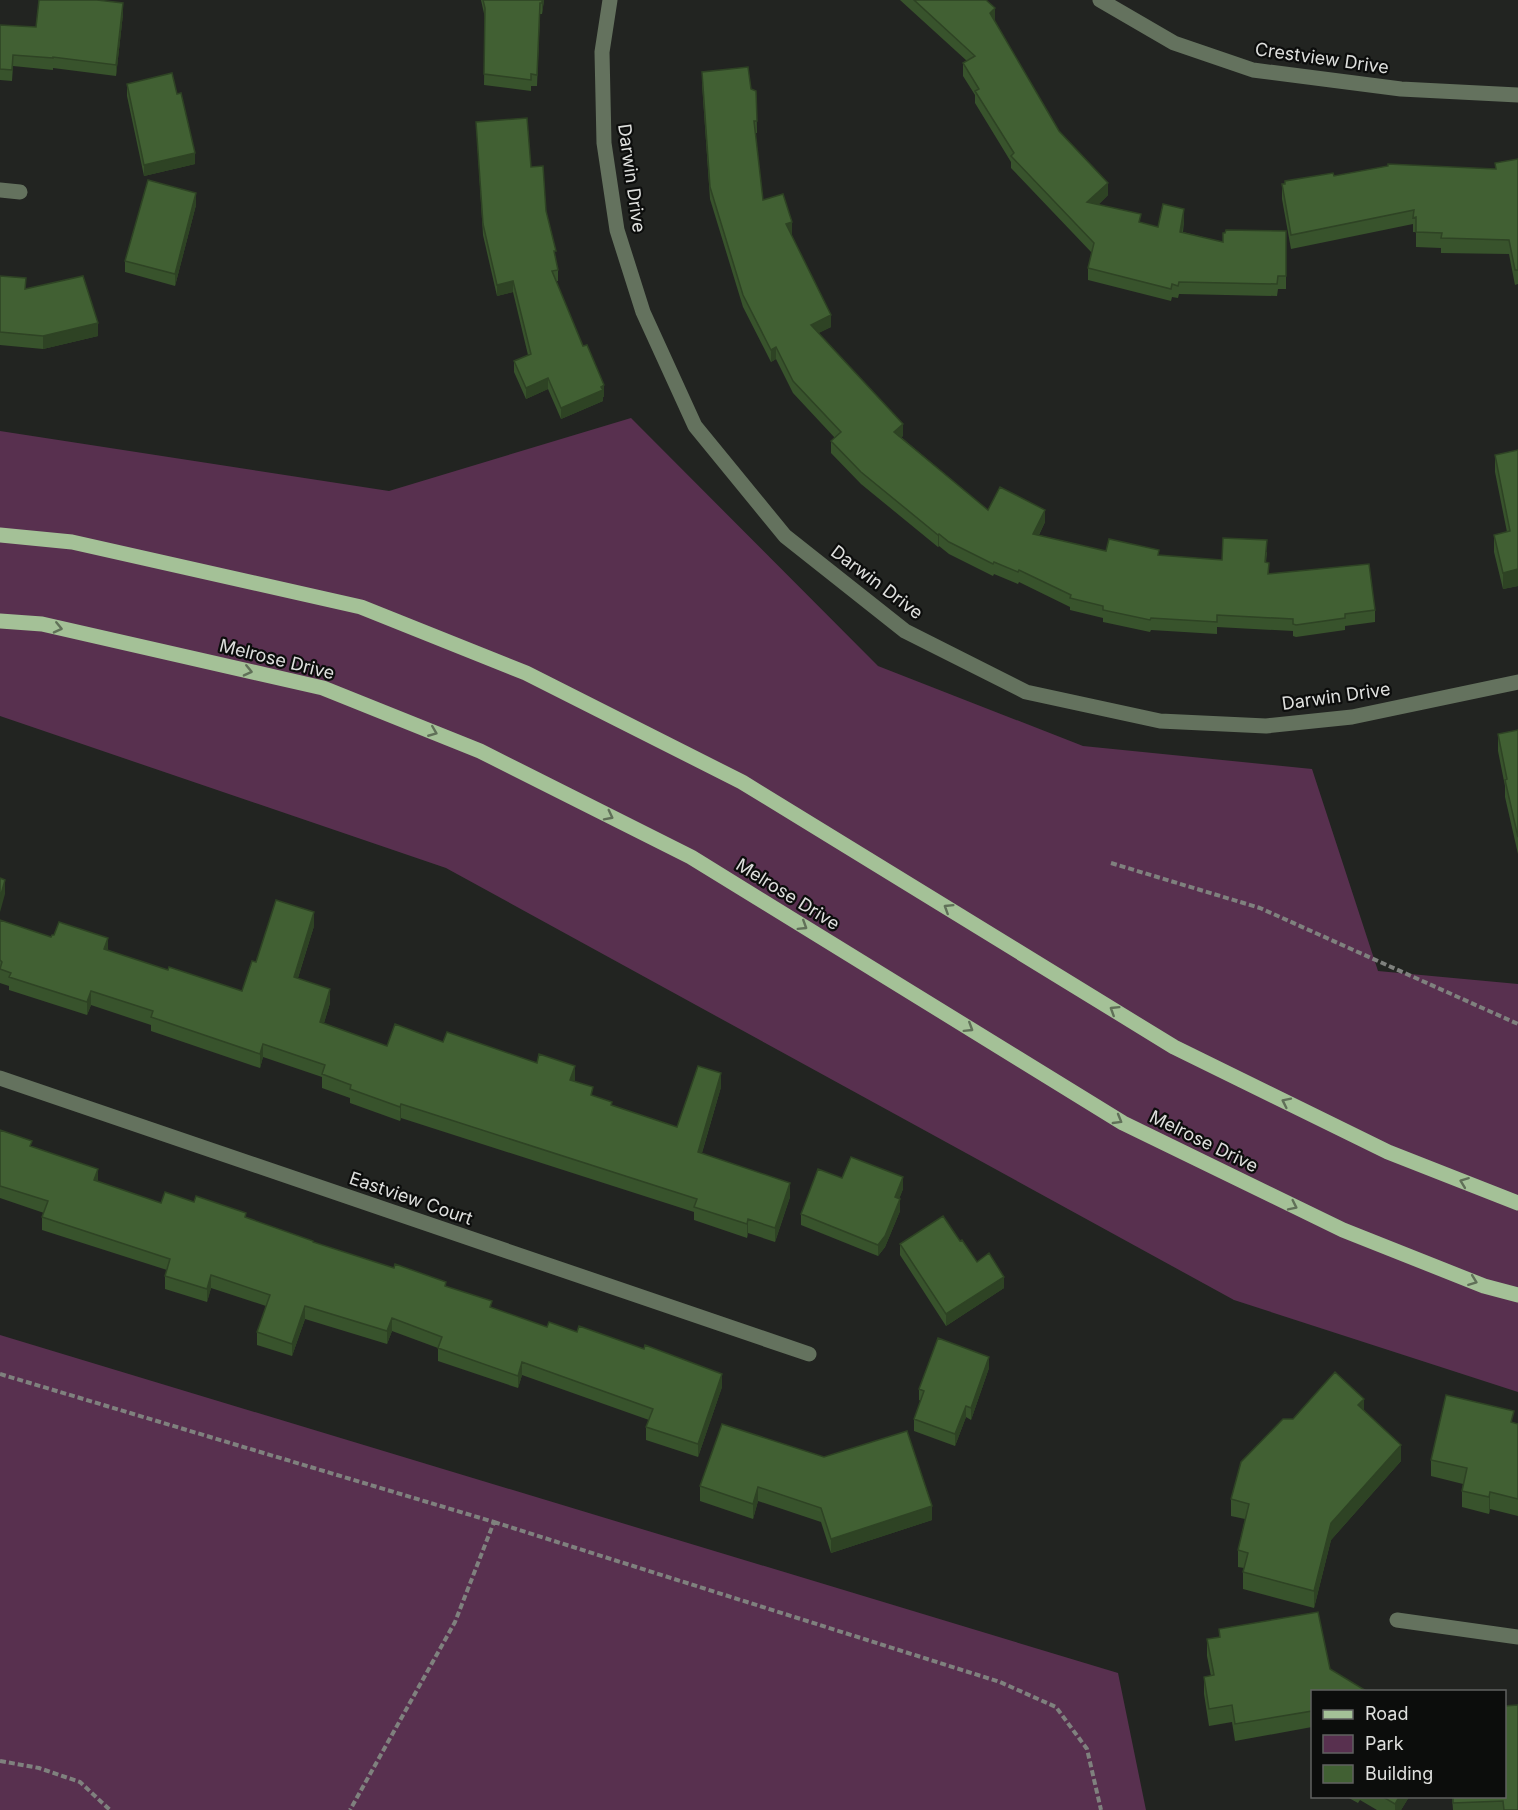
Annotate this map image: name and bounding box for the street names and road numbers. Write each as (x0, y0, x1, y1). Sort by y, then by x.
street label: Crestview Drive (1254, 38, 1390, 78)
street label: Darwin Drive (614, 122, 650, 234)
street label: Darwin Drive (827, 541, 927, 623)
street label: Melrose Drive (217, 635, 337, 683)
street label: Darwin Drive (1280, 678, 1392, 714)
street label: Melrose Drive (732, 854, 844, 934)
street label: Melrose Drive (1146, 1106, 1262, 1176)
street label: Eastview Court (347, 1167, 475, 1229)

